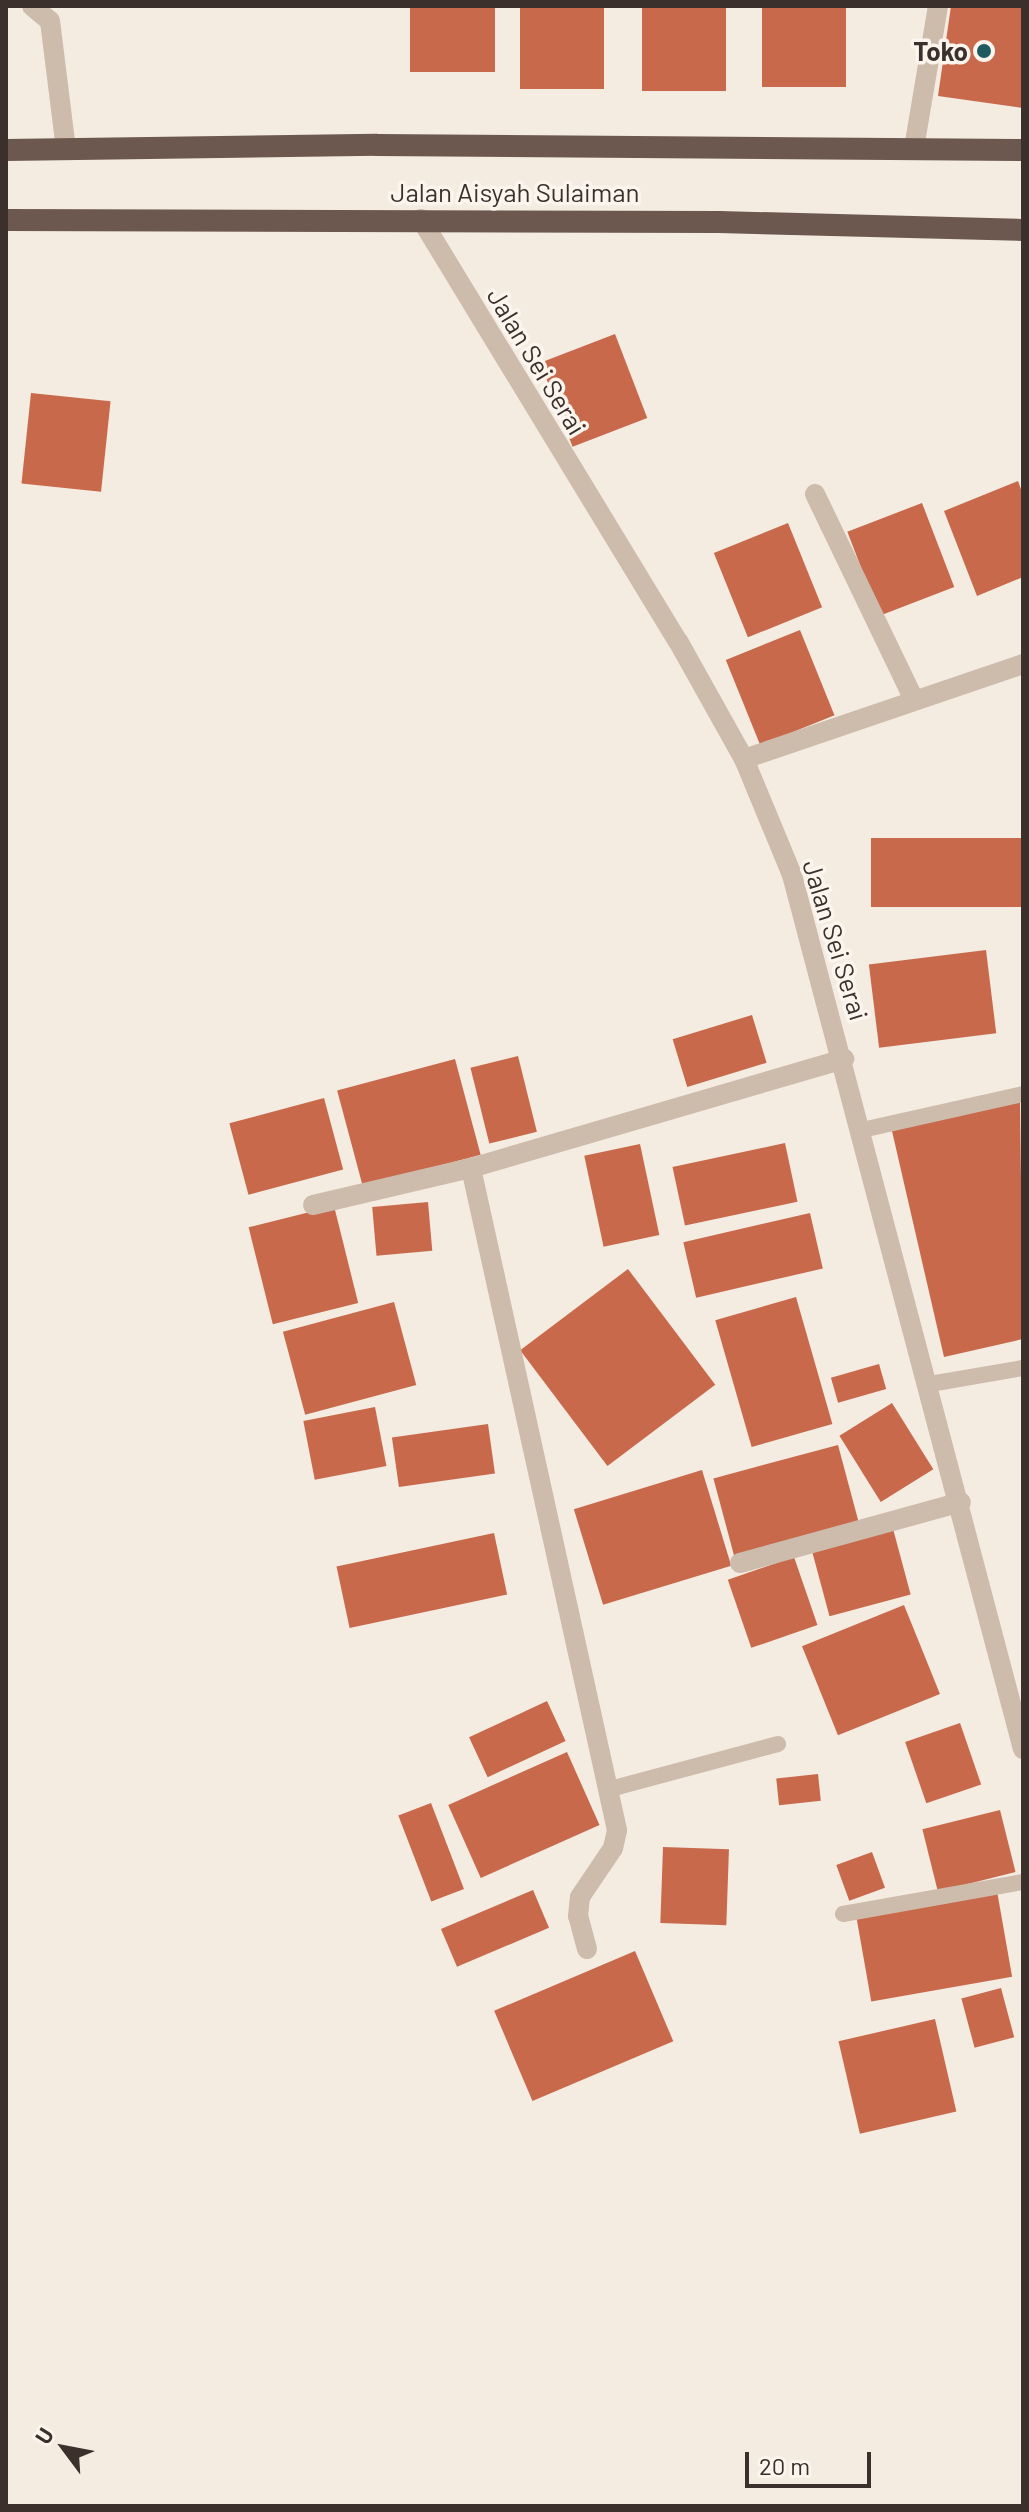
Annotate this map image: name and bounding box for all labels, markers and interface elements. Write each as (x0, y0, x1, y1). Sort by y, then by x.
place label: Toko (913, 35, 968, 67)
marker: Toko (975, 42, 993, 60)
street label: Jalan Aisyah Sulaiman (391, 176, 639, 208)
street label: Jalan Sei Serai (481, 282, 593, 440)
street label: Jalan Sei Serai (797, 856, 875, 1024)
north arrow (24, 2408, 104, 2488)
text: U (29, 2423, 58, 2448)
scale bar (749, 2436, 875, 2486)
text: 20 m (759, 2451, 810, 2480)

